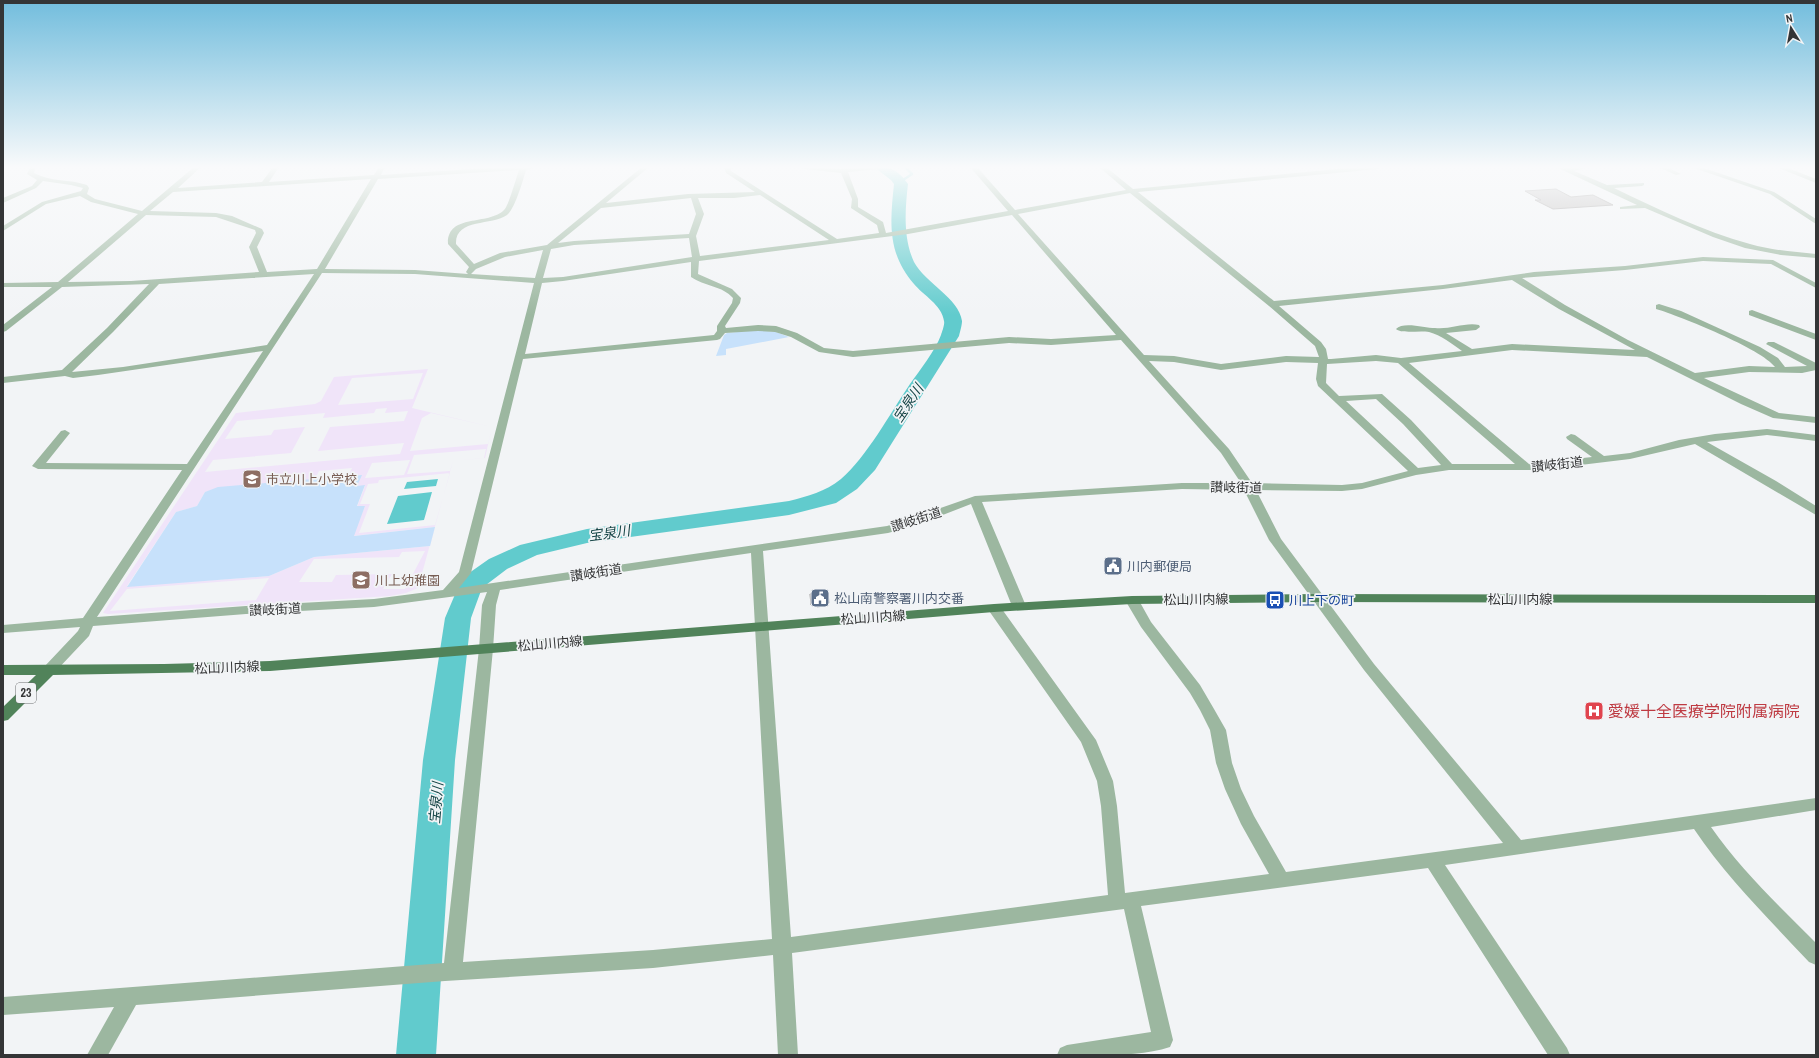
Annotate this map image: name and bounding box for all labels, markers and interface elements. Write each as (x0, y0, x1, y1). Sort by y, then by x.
north arrow (1771, 8, 1811, 48)
text: N (1785, 11, 1794, 26)
water label: 宝泉川 (889, 379, 928, 425)
street label: 讃岐街道 (1530, 453, 1584, 476)
school or university icon: 市立川上小学校 (241, 468, 263, 490)
place label: 市立川上小学校 (266, 471, 357, 488)
street label: 讃岐街道 (1210, 479, 1262, 496)
street label: 讃岐街道 (889, 503, 944, 536)
water label: 宝泉川 (587, 521, 633, 545)
public building icon: 川内郵便局 (1102, 555, 1124, 577)
place label: 川内郵便局 (1127, 558, 1192, 575)
street label: 讃岐街道 (569, 560, 623, 585)
school or university icon: 川上幼稚園 (350, 569, 372, 591)
place label: 川上幼稚園 (375, 572, 440, 589)
public building icon: 松山南警察署川内交番 (809, 587, 831, 609)
bus stop icon: 川上下の町 (1264, 589, 1286, 611)
place label: 松山南警察署川内交番 (834, 590, 964, 607)
street label: 松山川内線 (1163, 590, 1229, 609)
street label: 松山川内線 (1487, 591, 1553, 608)
place label: 川上下の町 (1289, 592, 1354, 609)
street label: 讃岐街道 (249, 600, 301, 619)
street label: 松山川内線 (840, 607, 906, 628)
street label: 松山川内線 (517, 632, 583, 655)
street label: 松山川内線 (194, 658, 260, 677)
road number: 23 (16, 683, 36, 703)
hospital icon: 愛媛十全医療学院附属病院 (1583, 700, 1605, 722)
place label: 愛媛十全医療学院附属病院 (1608, 700, 1800, 722)
water label: 宝泉川 (425, 779, 447, 825)

